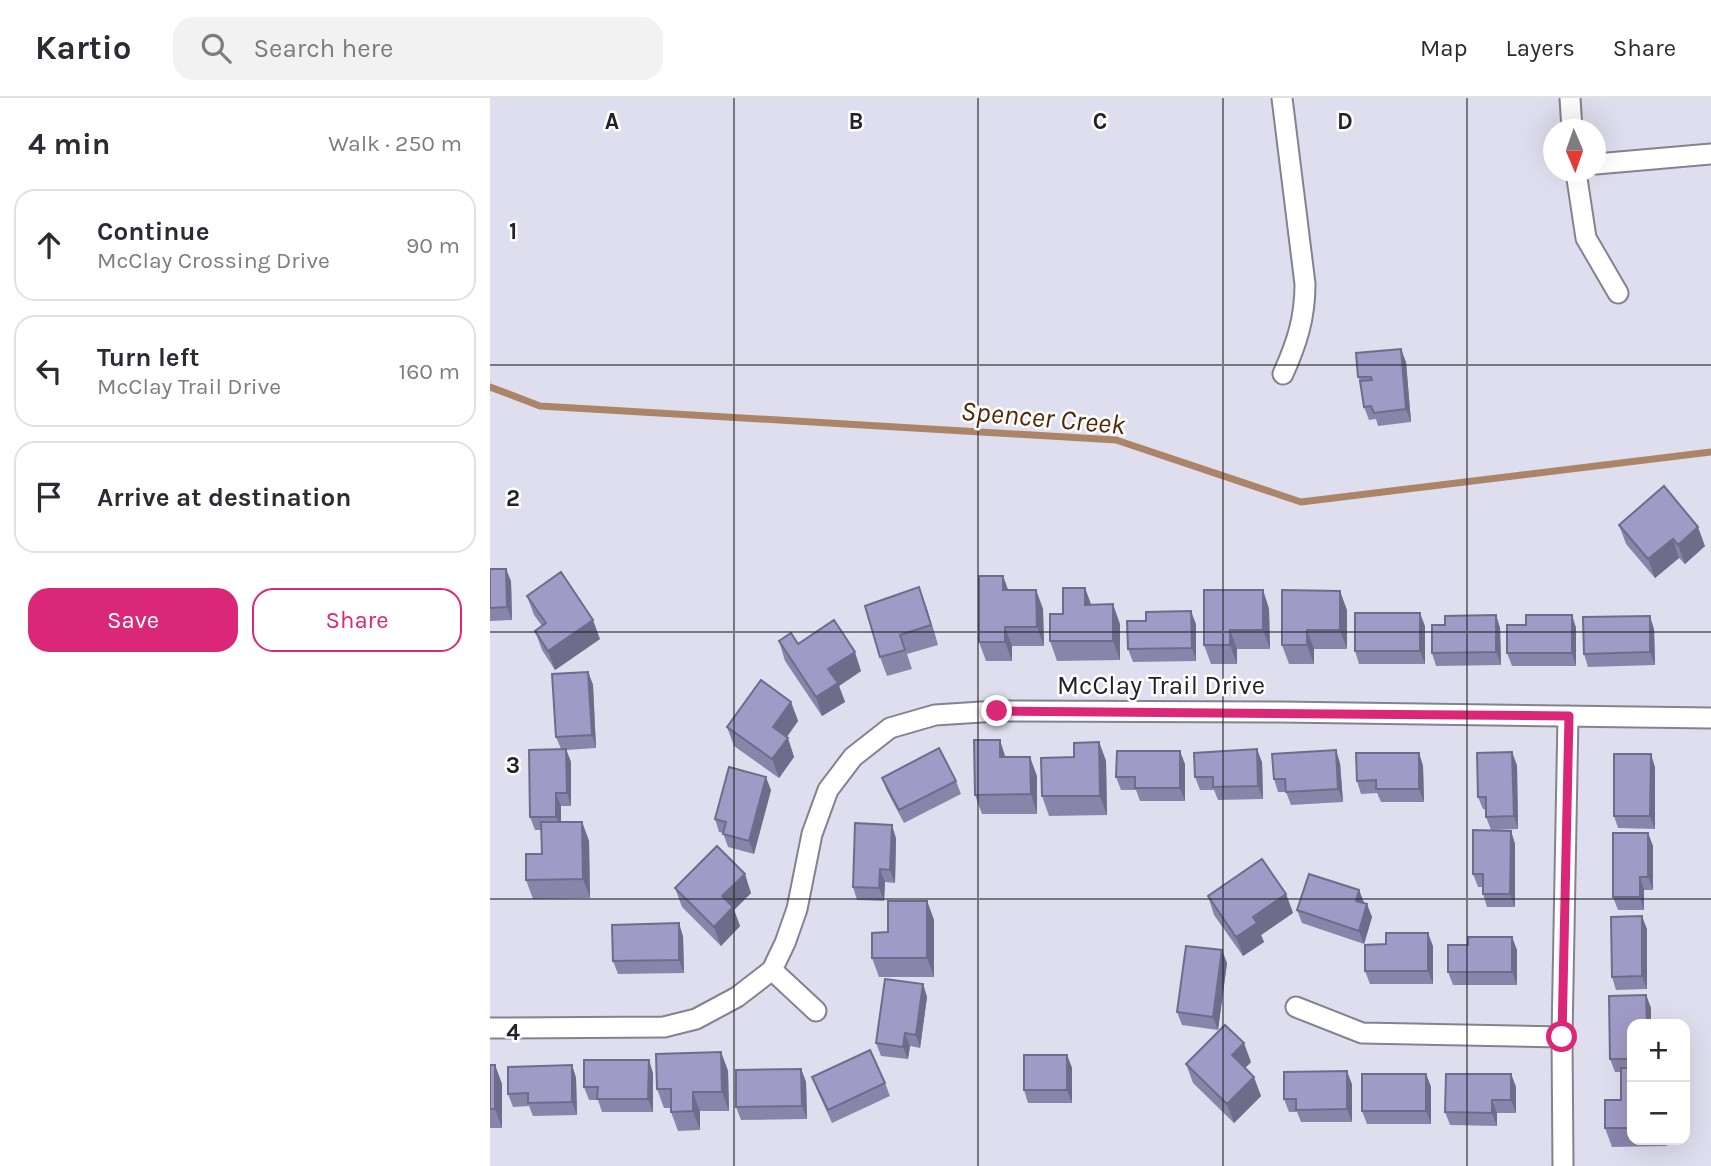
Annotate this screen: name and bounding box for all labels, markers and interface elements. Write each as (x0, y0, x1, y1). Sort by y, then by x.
search box (173, 17, 663, 80)
text: Kartio (35, 29, 131, 67)
icon: search (197, 29, 235, 67)
text: Search here (253, 33, 393, 64)
text: Map (1420, 34, 1468, 62)
text: Layers (1506, 34, 1575, 62)
text: Share (1613, 34, 1676, 62)
text: A (605, 108, 619, 135)
text: B (849, 108, 863, 135)
text: C (1093, 108, 1107, 135)
text: D (1337, 108, 1353, 135)
north arrow (1543, 119, 1606, 182)
text: 4 min (28, 126, 110, 162)
text: Walk · 250 m (328, 130, 462, 157)
text: Continue (97, 216, 209, 247)
text: 1 (509, 218, 517, 245)
icon: ahead (30, 226, 68, 264)
text: 90 m (406, 232, 460, 259)
text: McClay Crossing Drive (97, 247, 330, 274)
text: Turn left (97, 342, 199, 373)
icon: left (30, 352, 68, 390)
text: 160 m (399, 358, 460, 385)
text: McClay Trail Drive (97, 373, 281, 400)
water label: Spencer Creek (959, 394, 1127, 441)
icon: arrive (30, 478, 68, 516)
text: Arrive at destination (97, 482, 351, 513)
text: 2 (506, 485, 520, 512)
button: Save (28, 588, 238, 652)
button: Share (252, 588, 462, 652)
street label: McClay Trail Drive (1057, 670, 1265, 701)
route end (981, 695, 1012, 726)
text: 3 (506, 752, 520, 779)
text: 4 (506, 1019, 520, 1046)
map controls (1627, 1019, 1690, 1145)
button: + (1627, 1019, 1690, 1082)
route start (1546, 1021, 1577, 1052)
button: − (1627, 1082, 1690, 1145)

